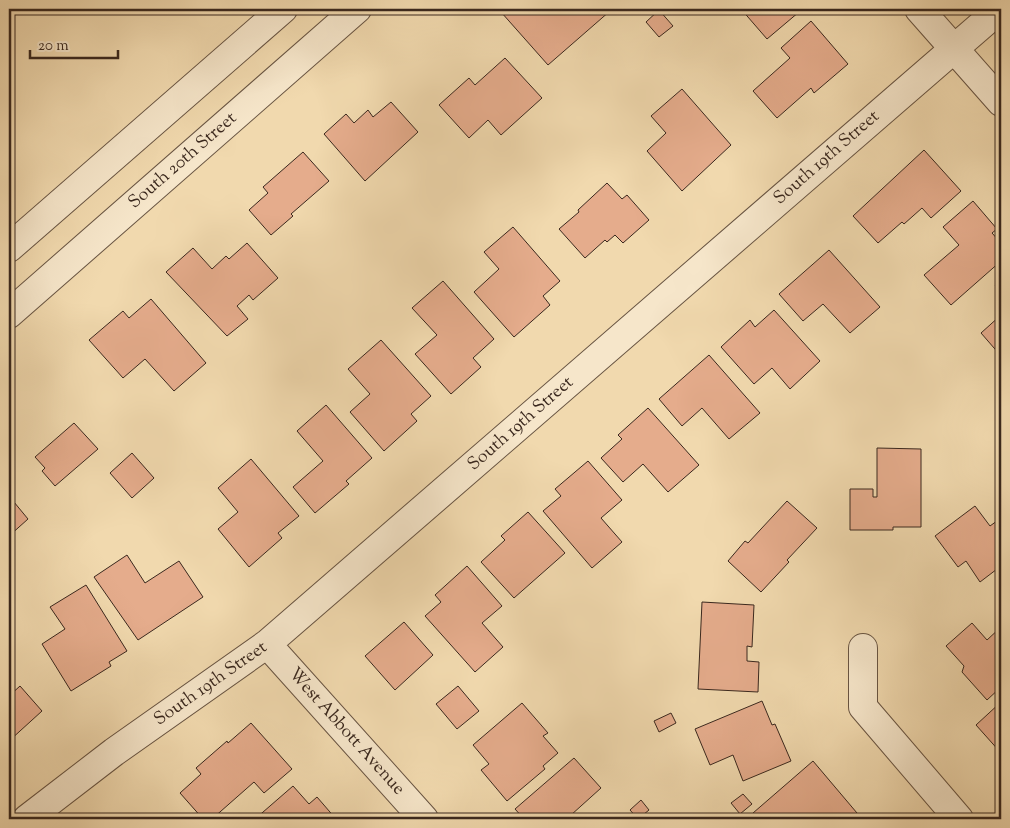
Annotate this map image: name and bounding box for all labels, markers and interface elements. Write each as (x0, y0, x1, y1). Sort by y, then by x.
scale bar (30, 28, 118, 60)
text: 20 m (38, 36, 69, 57)
street label: South 19th Street (768, 105, 886, 211)
street label: South 20th Street (123, 106, 243, 216)
street label: South 19th Street (462, 371, 580, 477)
street label: South 19th Street (149, 635, 273, 733)
street label: West Abbott Avenue (282, 662, 410, 802)

